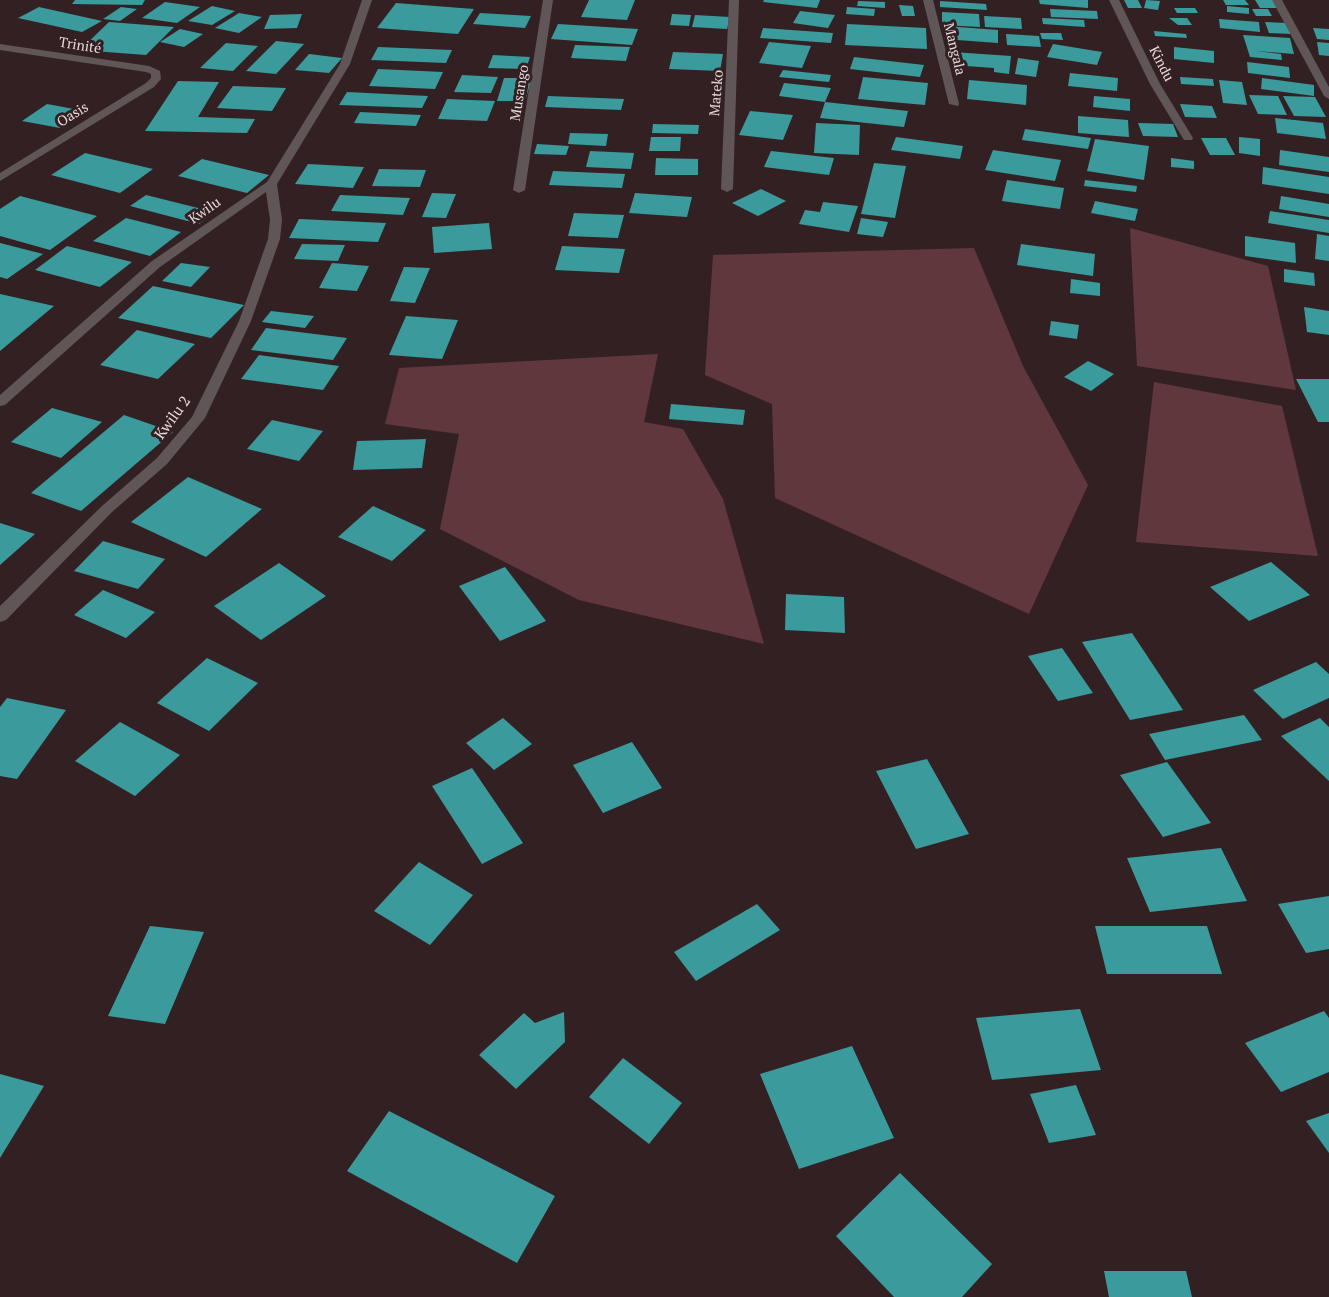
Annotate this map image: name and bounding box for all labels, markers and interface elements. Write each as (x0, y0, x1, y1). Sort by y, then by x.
street label: Mangala (939, 21, 969, 77)
street label: Trinité (58, 34, 102, 58)
street label: Kindu (1145, 44, 1177, 84)
street label: Musango (507, 64, 533, 122)
street label: Mateko (707, 69, 727, 117)
street label: Oasis (54, 99, 92, 131)
street label: Kwilu (186, 194, 224, 228)
street label: Kwilu 2 (151, 393, 195, 443)

